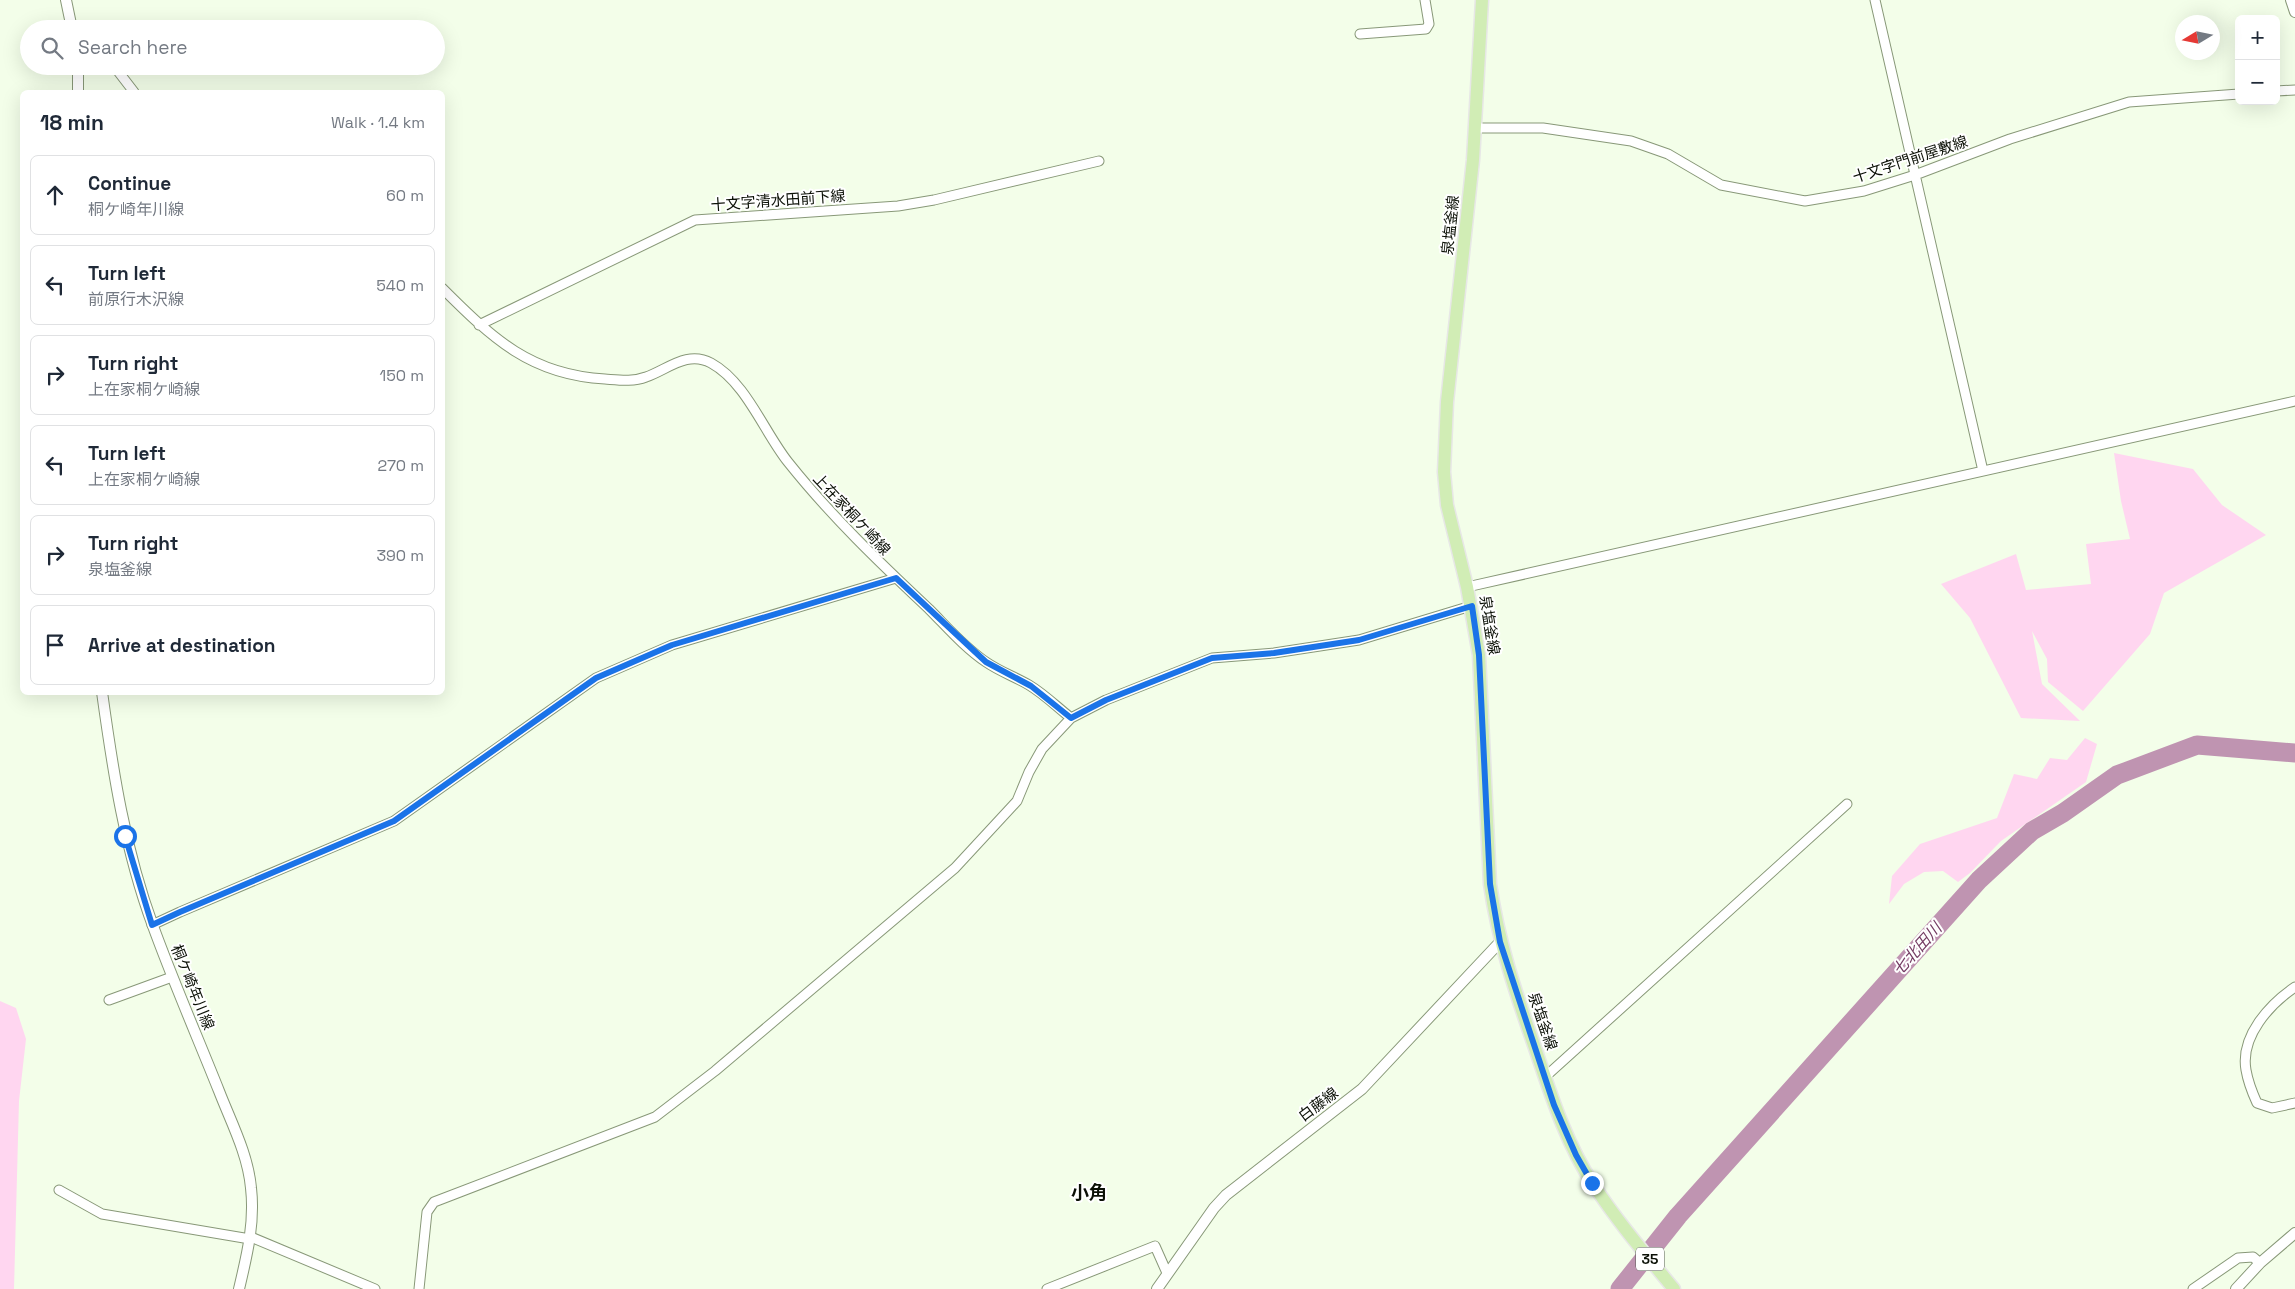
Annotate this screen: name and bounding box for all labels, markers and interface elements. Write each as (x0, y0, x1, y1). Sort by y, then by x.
north arrow (2175, 15, 2220, 60)
map controls (2235, 15, 2280, 105)
button: + (2235, 15, 2280, 60)
search box (20, 20, 445, 75)
icon: search (38, 34, 66, 62)
text: Search here (78, 35, 188, 60)
button: − (2235, 60, 2280, 105)
text: 18 min (40, 109, 104, 136)
text: Walk · 1.4 km (331, 112, 425, 133)
street label: 十文字門前屋敷線 (1850, 131, 1970, 187)
text: Continue (88, 171, 171, 196)
icon: ahead (41, 181, 69, 209)
text: 60 m (386, 185, 424, 206)
street label: 十文字清水田前下線 (710, 186, 846, 214)
street label: 泉塩釜線 (1437, 194, 1463, 256)
text: 桐ケ崎年川線 (88, 199, 184, 220)
text: Turn left (88, 261, 166, 286)
icon: left (41, 271, 69, 299)
text: 540 m (376, 275, 424, 296)
text: 前原行木沢線 (88, 289, 184, 310)
text: Turn right (88, 351, 178, 376)
icon: right (41, 361, 69, 389)
text: 150 m (380, 365, 424, 386)
text: 上在家桐ケ崎線 (88, 379, 200, 400)
text: Turn left (88, 441, 166, 466)
icon: left (41, 451, 69, 479)
text: 270 m (377, 455, 424, 476)
text: 上在家桐ケ崎線 (88, 469, 200, 490)
street label: 上在家桐ケ崎線 (809, 469, 895, 559)
text: Turn right (88, 531, 178, 556)
icon: right (41, 541, 69, 569)
text: 390 m (376, 545, 424, 566)
text: 泉塩釜線 (88, 559, 152, 580)
street label: 泉塩釜線 (1476, 594, 1504, 656)
icon: arrive (41, 631, 69, 659)
text: Arrive at destination (88, 633, 276, 658)
route start (114, 825, 137, 848)
water label: 七北田川 (1888, 917, 1948, 980)
street label: 桐ケ崎年川線 (167, 942, 219, 1032)
street label: 泉塩釜線 (1524, 990, 1562, 1052)
street label: 白藤線 (1294, 1083, 1342, 1125)
route end (1581, 1172, 1604, 1195)
district label: 小角 (1071, 1181, 1107, 1204)
road number: 35 (1636, 1248, 1664, 1270)

